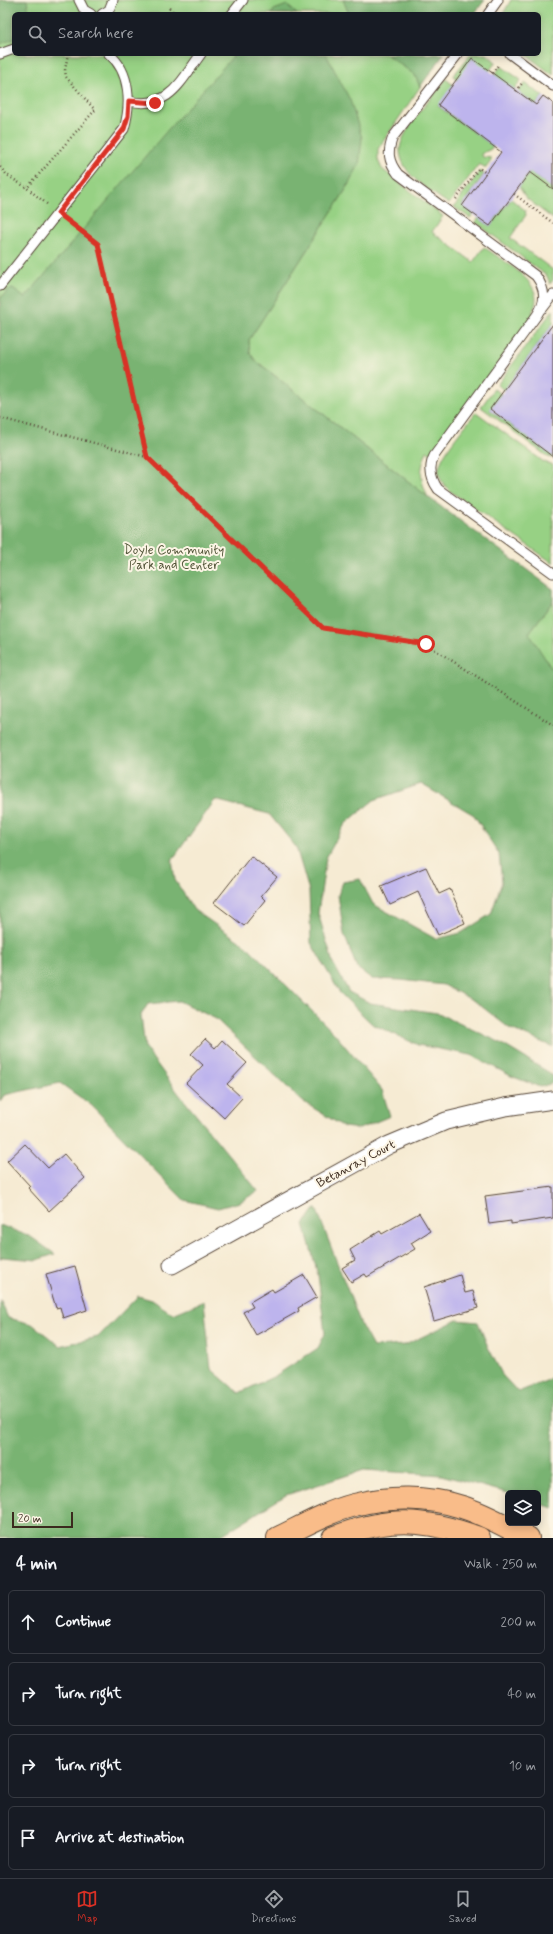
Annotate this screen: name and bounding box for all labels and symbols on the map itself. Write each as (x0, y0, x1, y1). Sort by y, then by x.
route end (146, 94, 164, 112)
park label: Doyle Community Park and Center (124, 542, 224, 574)
route start (417, 635, 435, 653)
street label: Betanray Court (314, 1136, 399, 1192)
scale bar (12, 1510, 73, 1529)

